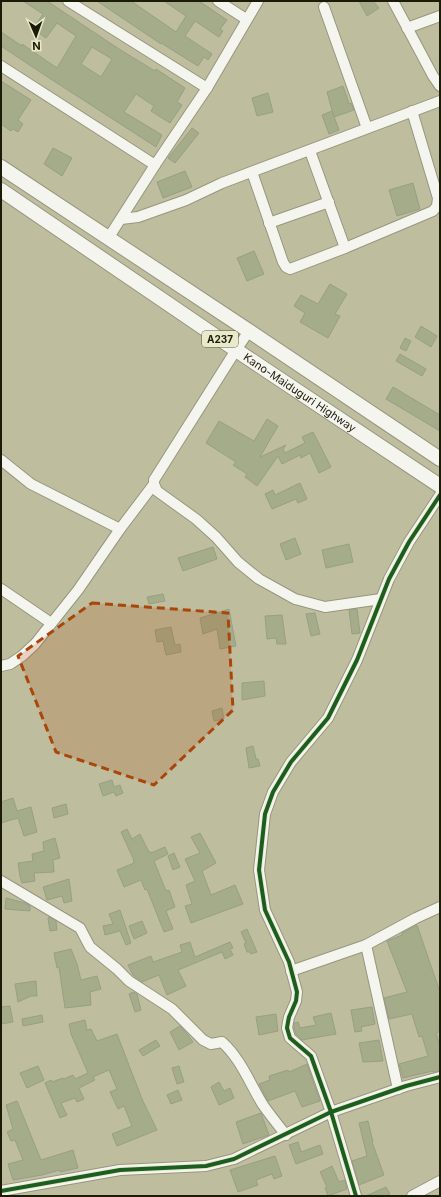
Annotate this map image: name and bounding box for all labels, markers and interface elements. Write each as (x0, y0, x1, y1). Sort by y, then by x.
north arrow (16, 16, 56, 56)
text: N (32, 39, 41, 53)
road number: A237 (202, 331, 238, 347)
street label: Kano-Maiduguri Highway (241, 350, 359, 435)

